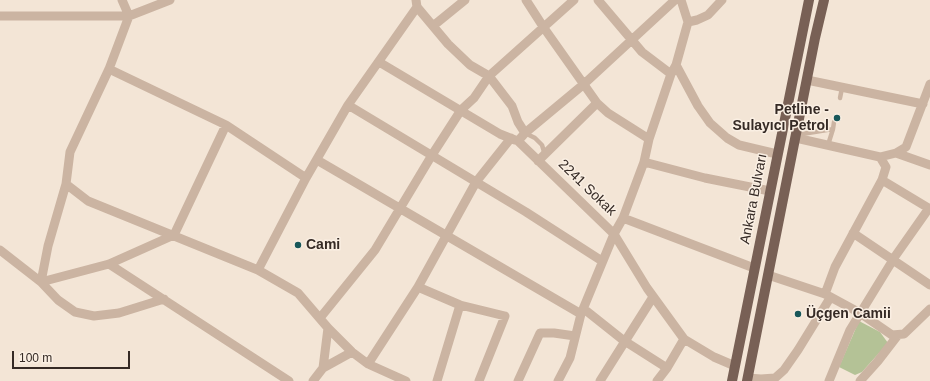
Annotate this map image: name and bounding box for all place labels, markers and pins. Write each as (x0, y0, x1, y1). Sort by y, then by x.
place label: Petline - Sulayıcı Petrol (733, 102, 829, 134)
marker: Petline - Sulayıcı Petrol (832, 113, 842, 123)
place label: Cami (306, 237, 340, 253)
marker: Cami (293, 240, 303, 250)
place label: Üçgen Camii (806, 306, 891, 322)
marker: Üçgen Camii (793, 309, 803, 319)

